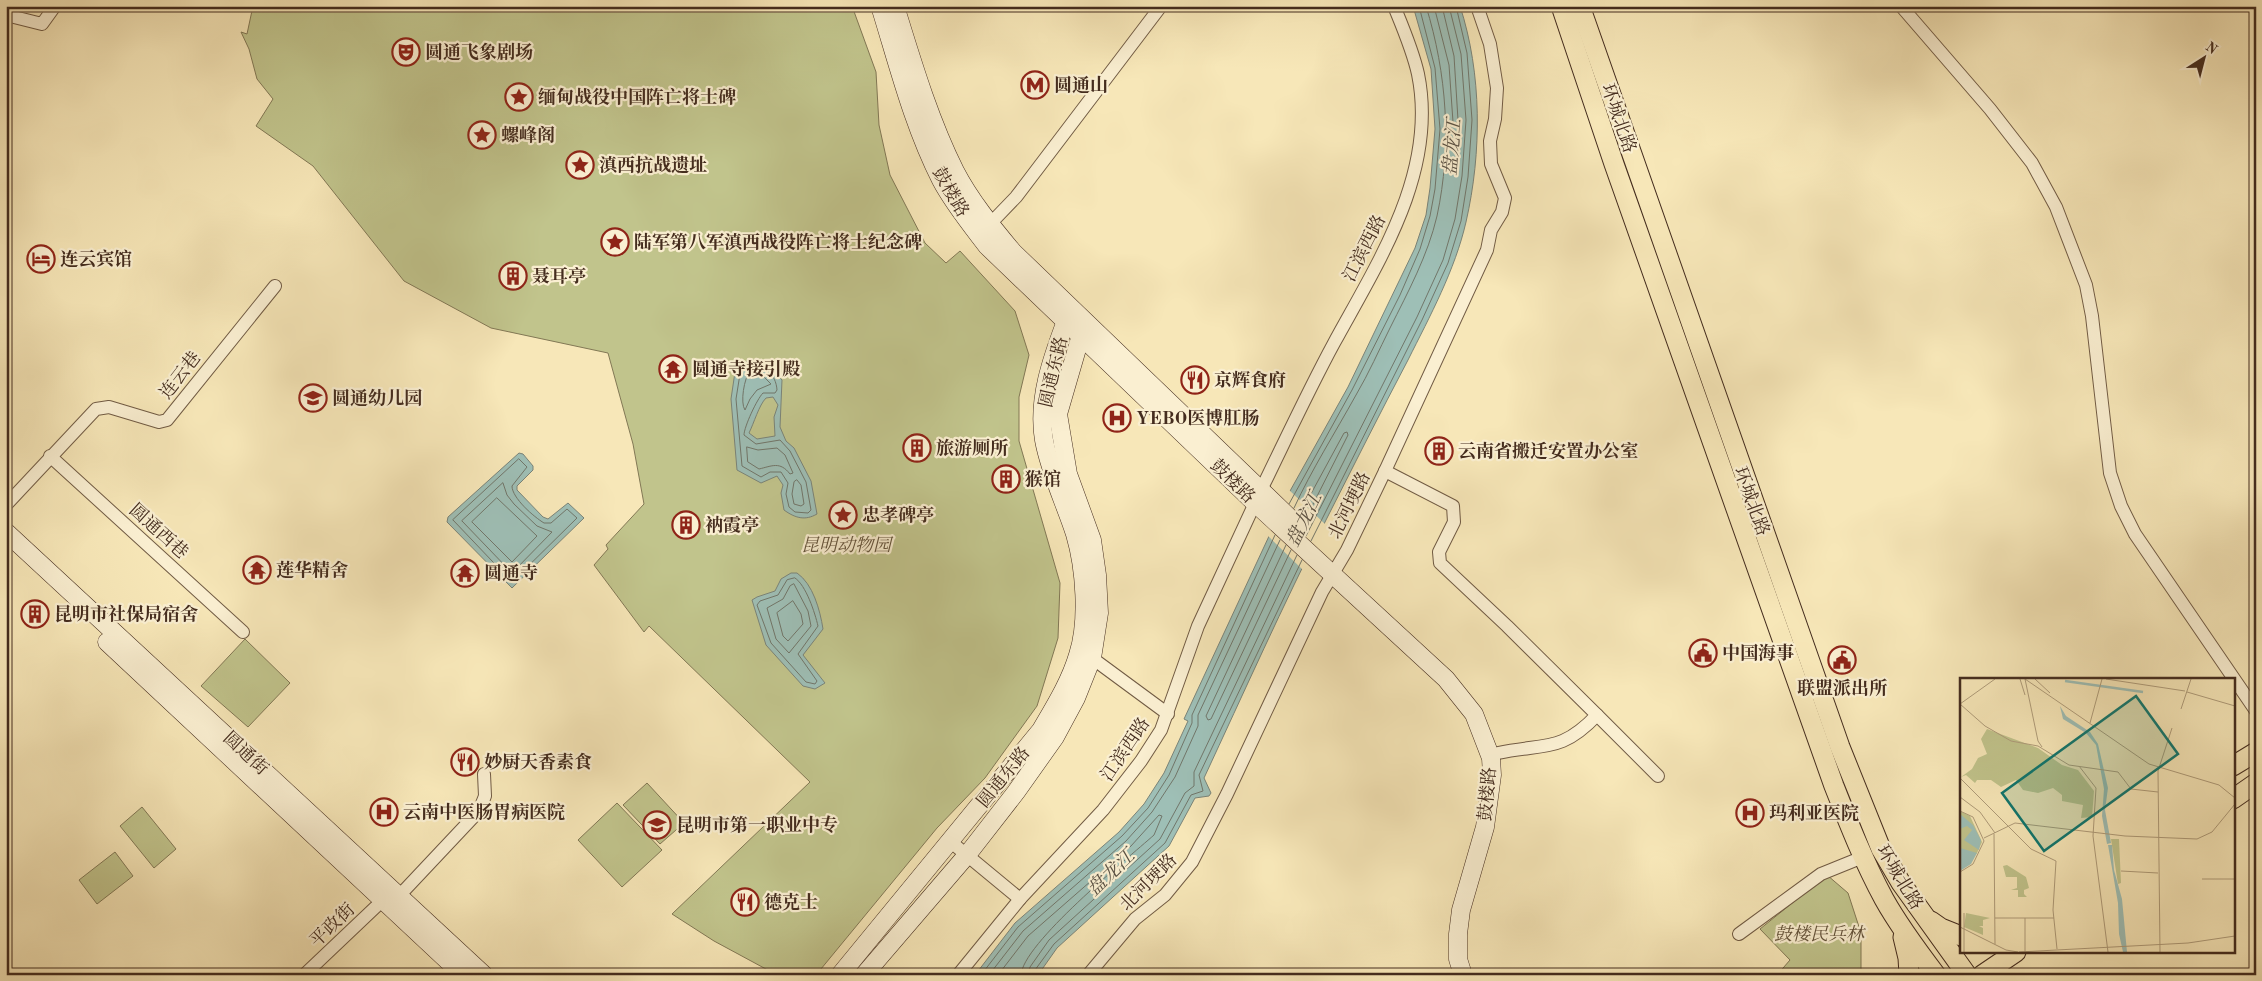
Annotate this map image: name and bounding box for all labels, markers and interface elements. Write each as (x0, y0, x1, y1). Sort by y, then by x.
north arrow (2180, 32, 2230, 82)
theatre icon: 圆通飞象剧场 (391, 37, 421, 67)
text: N (2203, 39, 2220, 57)
place label: 圆通飞象剧场 (425, 42, 533, 62)
metro station icon: 圆通山 (1020, 70, 1050, 100)
place label: 圆通山 (1054, 75, 1108, 95)
street label: 环城北路 (1598, 81, 1640, 155)
place icon: 缅甸战役中国阵亡将士碑 (504, 82, 534, 112)
place label: 缅甸战役中国阵亡将士碑 (538, 87, 736, 107)
water label: 盘龙江 (1440, 115, 1466, 176)
place icon: 螺峰阁 (467, 120, 497, 150)
place label: 螺峰阁 (501, 125, 555, 145)
place icon: 滇西抗战遗址 (565, 150, 595, 180)
place label: 滇西抗战遗址 (599, 155, 707, 175)
street label: 鼓楼路 (929, 164, 973, 220)
street label: 江滨西路 (1339, 211, 1389, 285)
place icon: 陆军第八军滇西战役阵亡将士纪念碑 (600, 227, 630, 257)
place label: 陆军第八军滇西战役阵亡将士纪念碑 (634, 232, 922, 252)
hotel icon: 连云宾馆 (26, 244, 56, 274)
place label: 连云宾馆 (60, 249, 132, 269)
building icon: 聂耳亭 (498, 261, 528, 291)
place label: 聂耳亭 (532, 266, 586, 286)
street label: 圆通东路 (1035, 335, 1071, 409)
street label: 连云巷 (155, 348, 205, 402)
temple icon: 圆通寺接引殿 (658, 354, 688, 384)
place label: 圆通寺接引殿 (692, 359, 800, 379)
restaurant icon: 京辉食府 (1180, 365, 1210, 395)
place label: 京辉食府 (1214, 370, 1286, 390)
school or university icon: 圆通幼儿园 (298, 383, 328, 413)
place label: 圆通幼儿园 (332, 388, 422, 408)
hospital icon: YEBO医博肛肠 (1102, 403, 1132, 433)
place label: YEBO医博肛肠 (1136, 408, 1259, 428)
building icon: 旅游厕所 (902, 433, 932, 463)
building icon: 云南省搬迁安置办公室 (1424, 436, 1454, 466)
place label: 旅游厕所 (936, 438, 1009, 458)
place label: 云南省搬迁安置办公室 (1458, 441, 1638, 461)
street label: 鼓楼路 (1207, 455, 1259, 507)
building icon: 猴馆 (991, 464, 1021, 494)
street label: 环城北路 (1730, 464, 1774, 538)
street label: 北河埂路 (1324, 468, 1374, 542)
place label: 猴馆 (1025, 469, 1061, 489)
water label: 盘龙江 (1282, 487, 1328, 550)
street label: 圆通西巷 (126, 499, 192, 563)
place icon: 忠孝碑亭 (828, 500, 858, 530)
place label: 忠孝碑亭 (862, 505, 934, 525)
building icon: 衲霞亭 (671, 510, 701, 540)
place label: 衲霞亭 (705, 515, 759, 535)
park label: 昆明动物园 (801, 535, 894, 555)
temple icon: 莲华精舍 (242, 555, 272, 585)
temple icon: 圆通寺 (450, 558, 480, 588)
place label: 莲华精舍 (276, 560, 348, 580)
place label: 圆通寺 (484, 563, 538, 583)
building icon: 昆明市社保局宿舍 (20, 599, 50, 629)
place label: 昆明市社保局宿舍 (54, 604, 198, 624)
public building icon: 中国海事 (1688, 638, 1718, 668)
place label: 中国海事 (1722, 643, 1794, 663)
public building icon: 联盟派出所 (1827, 645, 1857, 675)
place label: 联盟派出所 (1797, 678, 1888, 698)
inset map (1960, 678, 2234, 954)
street label: 江滨西路 (1097, 714, 1153, 784)
street label: 圆通街 (219, 728, 272, 779)
street label: 圆通东路 (973, 743, 1033, 811)
restaurant icon: 妙厨天香素食 (450, 747, 480, 777)
place label: 妙厨天香素食 (484, 752, 592, 772)
street label: 鼓楼路 (1475, 766, 1499, 822)
hospital icon: 云南中医肠胃病医院 (369, 797, 399, 827)
hospital icon: 玛利亚医院 (1735, 798, 1765, 828)
place label: 云南中医肠胃病医院 (403, 802, 565, 822)
place label: 玛利亚医院 (1769, 803, 1859, 823)
school or university icon: 昆明市第一职业中专 (642, 810, 672, 840)
place label: 昆明市第一职业中专 (676, 815, 838, 835)
street label: 环城北路 (1873, 841, 1927, 913)
water label: 盘龙江 (1083, 844, 1141, 900)
street label: 北河埂路 (1115, 849, 1181, 915)
restaurant icon: 德克士 (730, 887, 760, 917)
place label: 德克士 (764, 892, 818, 912)
street label: 平政街 (306, 899, 358, 951)
park label: 鼓楼民兵林 (1774, 924, 1867, 944)

